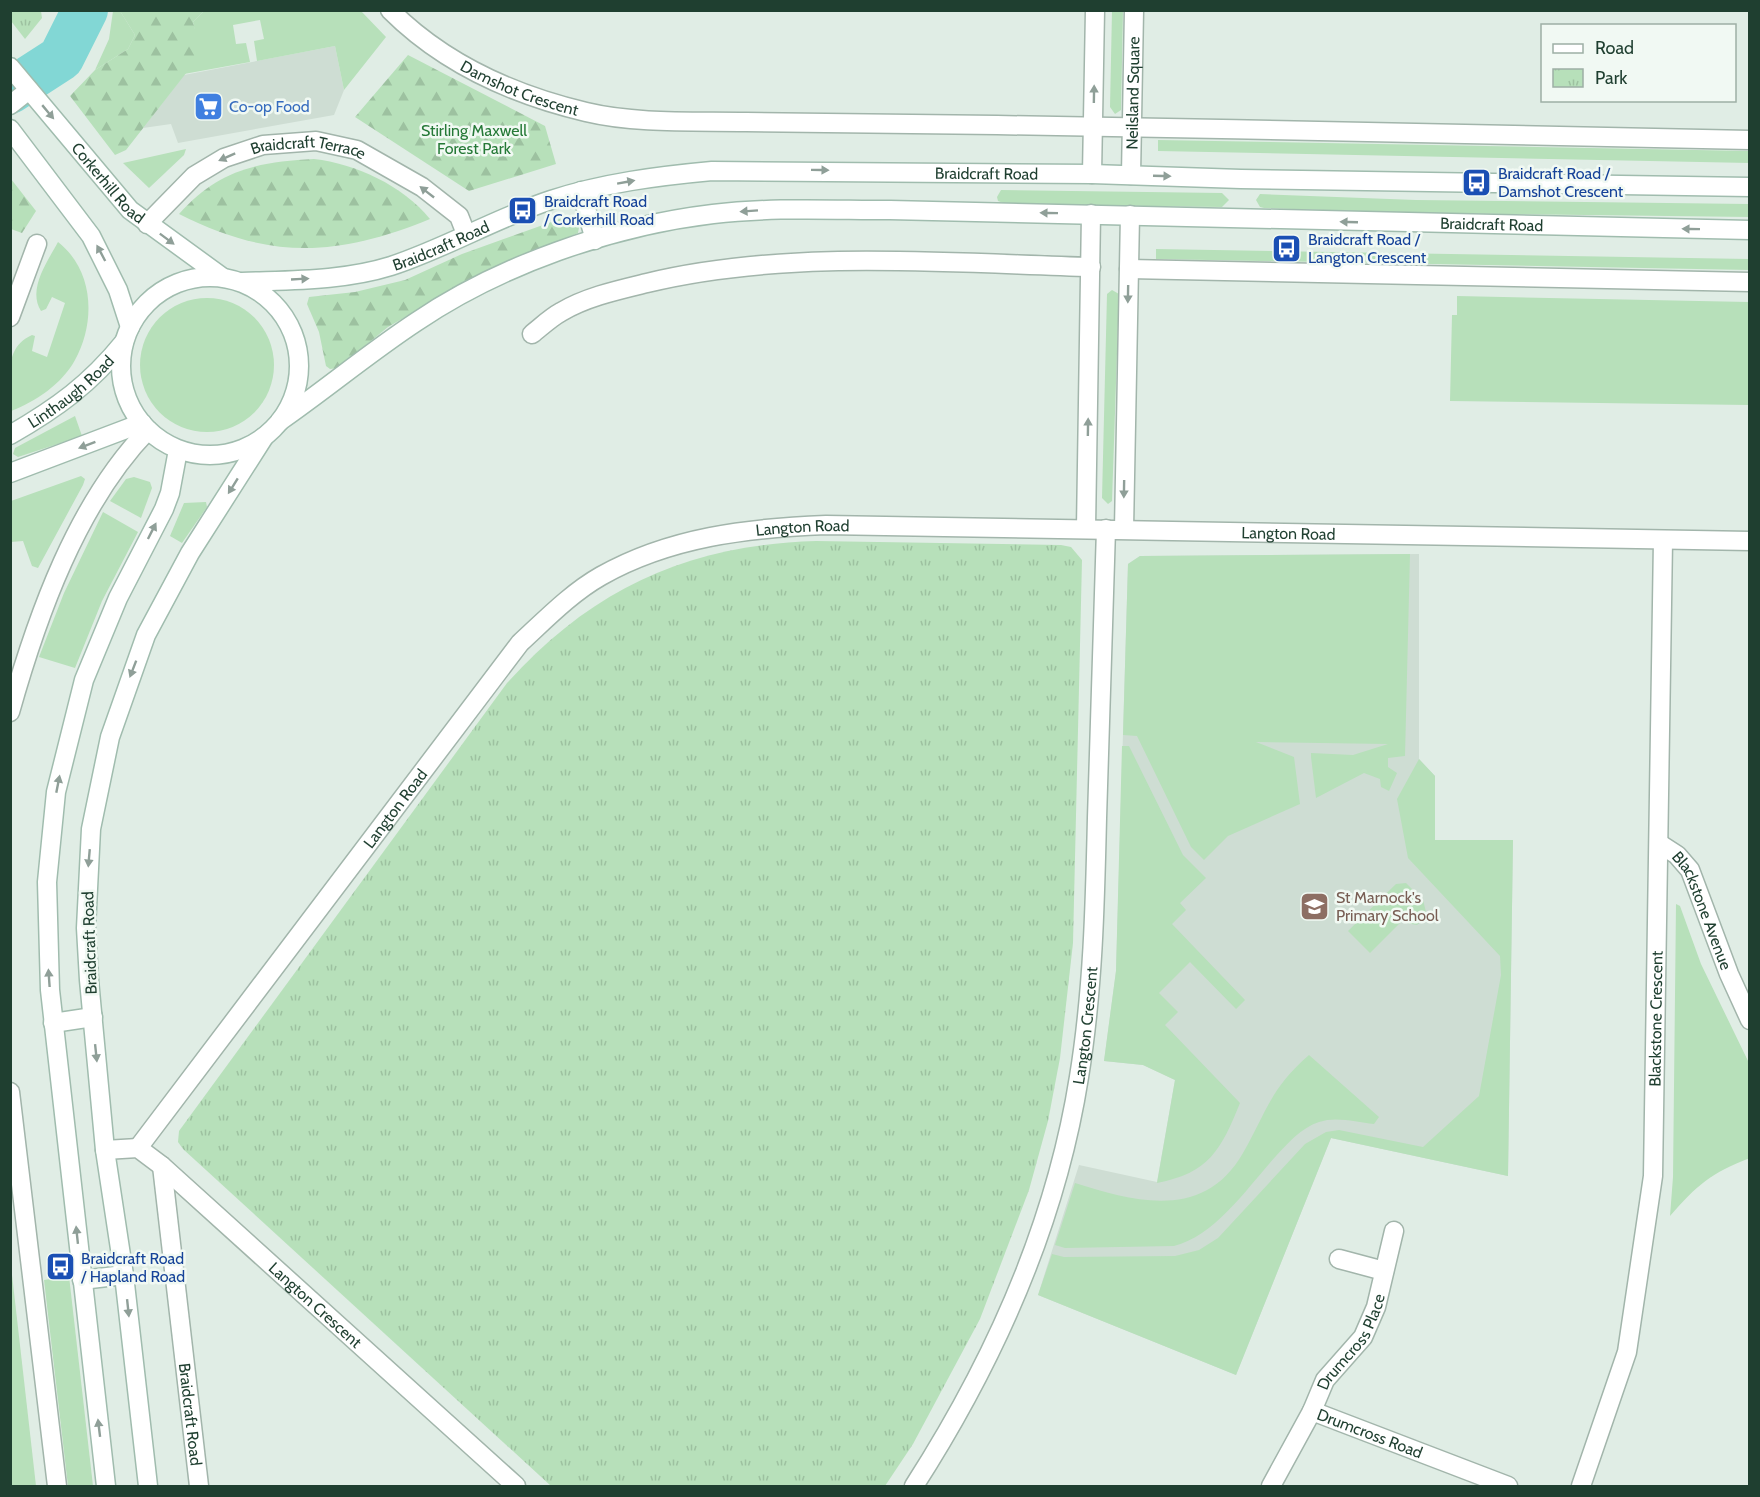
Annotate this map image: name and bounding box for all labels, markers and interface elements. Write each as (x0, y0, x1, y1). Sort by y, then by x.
legend (1541, 24, 1736, 102)
street label: Neilsland Square (1122, 36, 1144, 150)
text: Road (1595, 37, 1634, 59)
street label: Damshot Crescent (457, 56, 581, 120)
text: Park (1595, 67, 1628, 89)
one-way arrow (1089, 85, 1098, 104)
supermarket icon: Co-op Food (192, 90, 224, 122)
place label: Co-op Food (229, 97, 310, 116)
one-way arrow (41, 105, 53, 120)
park label: Stirling Maxwell Forest Park (421, 121, 527, 158)
street label: Braidcraft Terrace (248, 132, 369, 163)
street label: Corkerhill Road (67, 139, 148, 228)
one-way arrow (217, 152, 235, 162)
street label: Braidcraft Road (935, 164, 1038, 184)
place label: Braidcraft Road / Damshot Crescent (1498, 164, 1624, 201)
one-way arrow (810, 165, 829, 175)
bus stop icon: Braidcraft Road / Damshot Crescent (1461, 166, 1493, 198)
one-way arrow (1152, 172, 1171, 181)
one-way arrow (616, 178, 635, 187)
one-way arrow (420, 186, 435, 198)
place label: Braidcraft Road / Corkerhill Road (543, 192, 654, 229)
bus stop icon: Braidcraft Road / Corkerhill Road (507, 194, 539, 226)
one-way arrow (740, 206, 759, 216)
one-way arrow (1040, 208, 1059, 218)
street label: Braidcraft Road (1440, 214, 1544, 235)
street label: Braidcraft Road (390, 217, 492, 275)
one-way arrow (1340, 217, 1359, 226)
one-way arrow (1682, 224, 1701, 234)
place label: Braidcraft Road / Langton Crescent (1308, 230, 1427, 267)
bus stop icon: Braidcraft Road / Langton Crescent (1271, 232, 1303, 264)
one-way arrow (158, 233, 174, 245)
one-way arrow (96, 244, 106, 261)
one-way arrow (291, 275, 310, 284)
one-way arrow (1124, 285, 1133, 304)
street label: Linthaugh Road (24, 351, 118, 432)
one-way arrow (1083, 418, 1092, 437)
one-way arrow (78, 440, 96, 450)
one-way arrow (228, 478, 239, 494)
one-way arrow (1120, 480, 1129, 499)
street label: Langton Road (755, 516, 850, 540)
one-way arrow (147, 522, 157, 540)
street label: Langton Road (1241, 523, 1336, 544)
one-way arrow (128, 660, 137, 678)
street label: Langton Road (359, 765, 431, 852)
one-way arrow (54, 774, 63, 793)
street label: Blackstone Avenue (1668, 848, 1736, 973)
one-way arrow (84, 849, 94, 868)
place label: St Marnock's Primary School (1336, 888, 1439, 925)
school or university icon: St Marnock's Primary School (1299, 890, 1331, 922)
street label: Braidcraft Road (78, 891, 101, 995)
street label: Blackstone Crescent (1645, 950, 1667, 1087)
street label: Langton Crescent (1069, 965, 1101, 1086)
one-way arrow (44, 969, 54, 988)
one-way arrow (91, 1043, 101, 1062)
one-way arrow (72, 1225, 82, 1244)
place label: Braidcraft Road / Hapland Road (80, 1249, 185, 1286)
bus stop icon: Braidcraft Road / Hapland Road (44, 1251, 76, 1283)
street label: Langton Crescent (265, 1258, 366, 1352)
street label: Drumcross Place (1313, 1292, 1389, 1393)
one-way arrow (123, 1299, 133, 1318)
street label: Braidcraft Road (175, 1362, 206, 1467)
street label: Drumcross Road (1314, 1405, 1425, 1462)
one-way arrow (94, 1419, 104, 1438)

